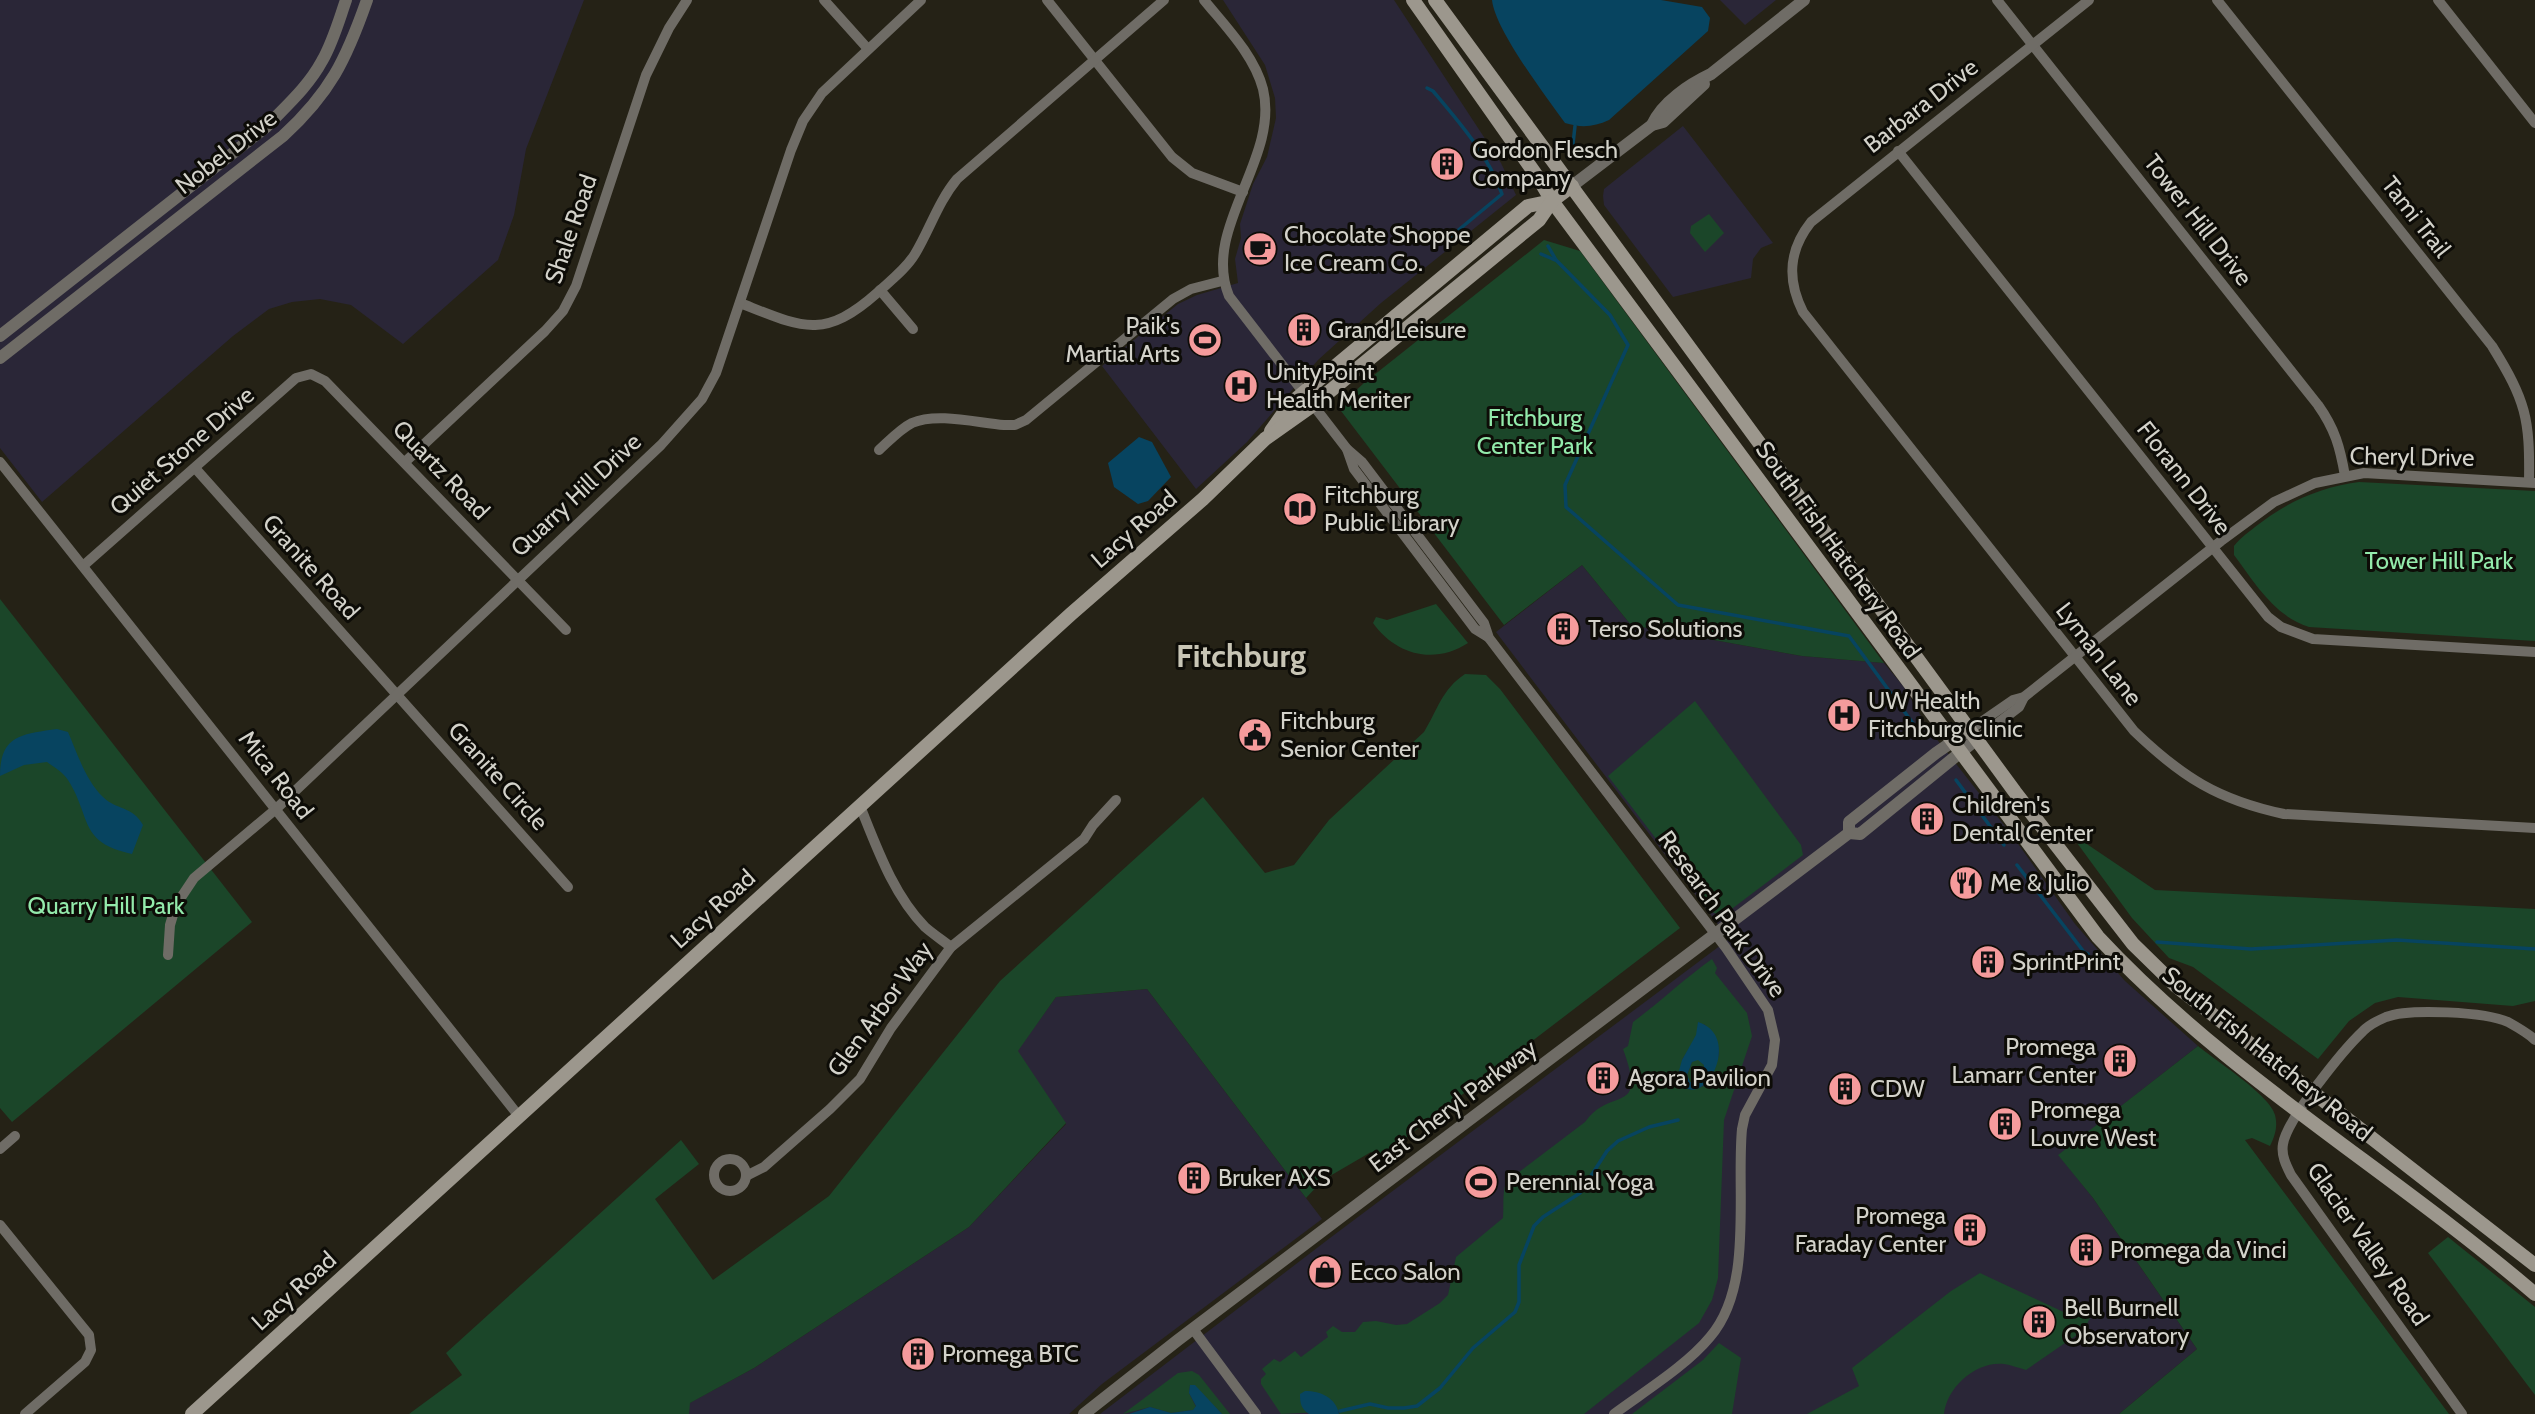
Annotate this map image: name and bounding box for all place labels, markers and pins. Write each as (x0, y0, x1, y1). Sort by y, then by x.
place label: Gordon Flesch Company (1472, 135, 1618, 192)
building icon: Gordon Flesch Company (1428, 145, 1466, 183)
place label: Chocolate Shoppe Ice Cream Co. (1284, 220, 1471, 277)
cafe icon: Chocolate Shoppe Ice Cream Co. (1241, 230, 1279, 268)
place label: Paik's Martial Arts (1065, 311, 1180, 368)
building icon: Grand Leisure (1285, 311, 1323, 349)
place label: Grand Leisure (1328, 315, 1466, 344)
sports icon: Paik's Martial Arts (1186, 321, 1224, 359)
place label: UnityPoint Health Meriter (1266, 357, 1411, 414)
hospital icon: UnityPoint Health Meriter (1222, 367, 1260, 405)
place label: Fitchburg Public Library (1324, 480, 1460, 537)
library icon: Fitchburg Public Library (1281, 490, 1319, 528)
building icon: Terso Solutions (1544, 610, 1582, 648)
place label: Terso Solutions (1588, 614, 1743, 643)
place label: UW Health Fitchburg Clinic (1868, 686, 2023, 743)
hospital icon: UW Health Fitchburg Clinic (1825, 696, 1863, 734)
place label: Fitchburg Senior Center (1280, 706, 1419, 763)
public building icon: Fitchburg Senior Center (1236, 716, 1274, 754)
place label: Children's Dental Center (1952, 790, 2094, 847)
building icon: Children's Dental Center (1908, 800, 1946, 838)
restaurant icon: Me & Julio (1947, 864, 1985, 902)
place label: Me & Julio (1990, 868, 2089, 897)
building icon: SprintPrint (1969, 943, 2007, 981)
place label: SprintPrint (2012, 947, 2121, 976)
place label: Promega Lamarr Center (1951, 1032, 2096, 1089)
building icon: Promega Lamarr Center (2101, 1042, 2139, 1080)
building icon: Agora Pavilion (1584, 1059, 1622, 1097)
place label: Agora Pavilion (1628, 1063, 1771, 1092)
building icon: CDW (1826, 1070, 1864, 1108)
place label: CDW (1870, 1074, 1925, 1103)
place label: Promega Louvre West (2030, 1095, 2156, 1152)
building icon: Promega Louvre West (1986, 1105, 2024, 1143)
building icon: Bruker AXS (1175, 1159, 1213, 1197)
place label: Bruker AXS (1218, 1163, 1331, 1192)
sports icon: Perennial Yoga (1462, 1163, 1500, 1201)
place label: Perennial Yoga (1506, 1167, 1654, 1196)
place label: Promega Faraday Center (1795, 1201, 1946, 1258)
building icon: Promega Faraday Center (1951, 1211, 1989, 1249)
building icon: Promega da Vinci (2067, 1231, 2105, 1269)
place label: Promega da Vinci (2110, 1235, 2287, 1264)
shop icon: Ecco Salon (1306, 1253, 1344, 1291)
place label: Ecco Salon (1350, 1257, 1461, 1286)
place label: Bell Burnell Observatory (2064, 1293, 2189, 1350)
building icon: Bell Burnell Observatory (2020, 1303, 2058, 1341)
building icon: Promega BTC (899, 1335, 937, 1373)
place label: Promega BTC (942, 1339, 1079, 1368)

